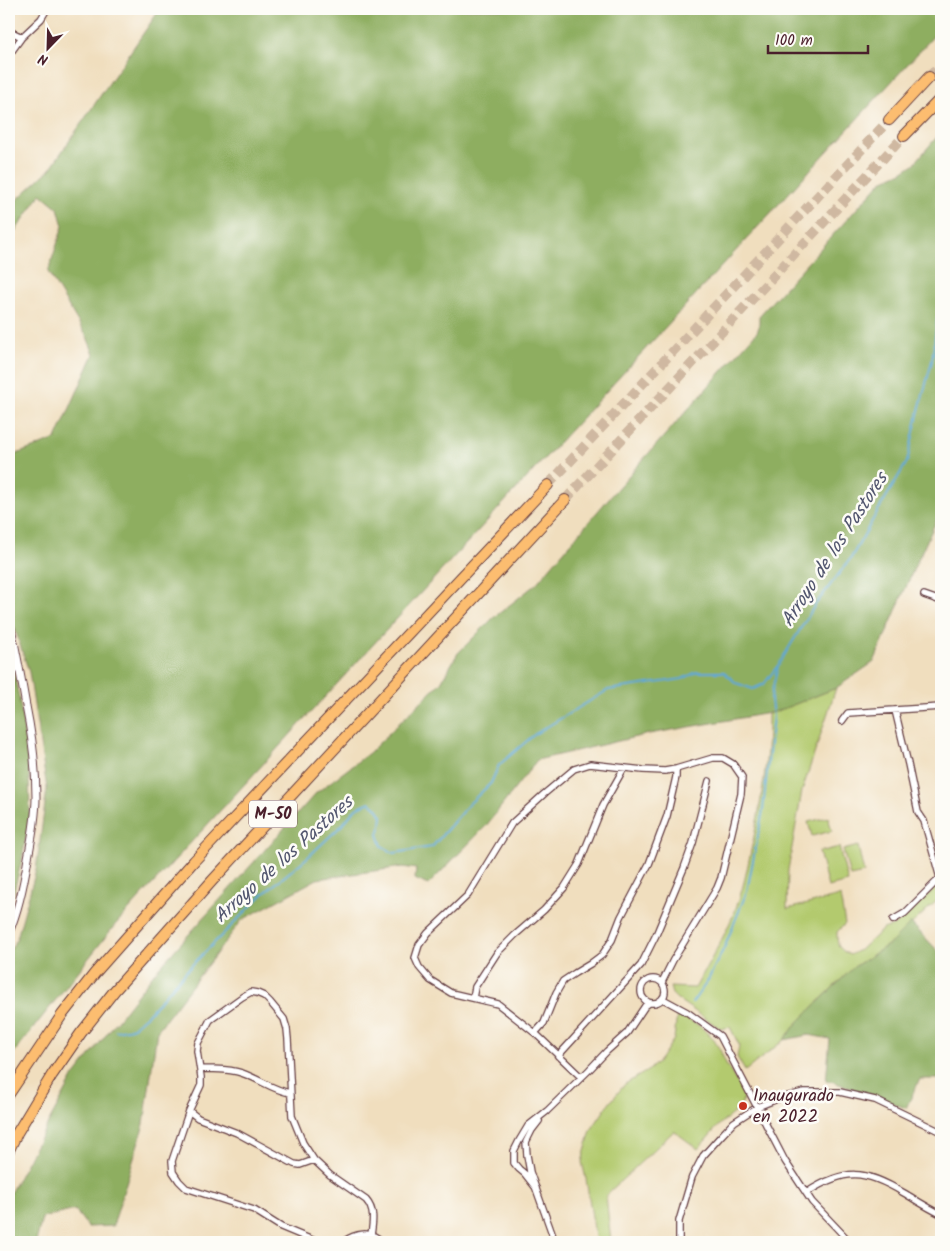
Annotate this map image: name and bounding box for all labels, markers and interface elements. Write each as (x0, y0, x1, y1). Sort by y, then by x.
north arrow (22, 22, 72, 72)
scale bar (768, 22, 868, 54)
text: 100 m (775, 29, 813, 53)
text: N (35, 47, 52, 71)
water label: Arroyo de los Pastores (774, 465, 897, 633)
water label: Arroyo de los Pastores (208, 788, 362, 931)
road number: M-50 (249, 801, 297, 828)
place label: Inaugurado en 2022 (753, 1082, 834, 1132)
marker: Inaugurado en 2022 (737, 1100, 749, 1112)

